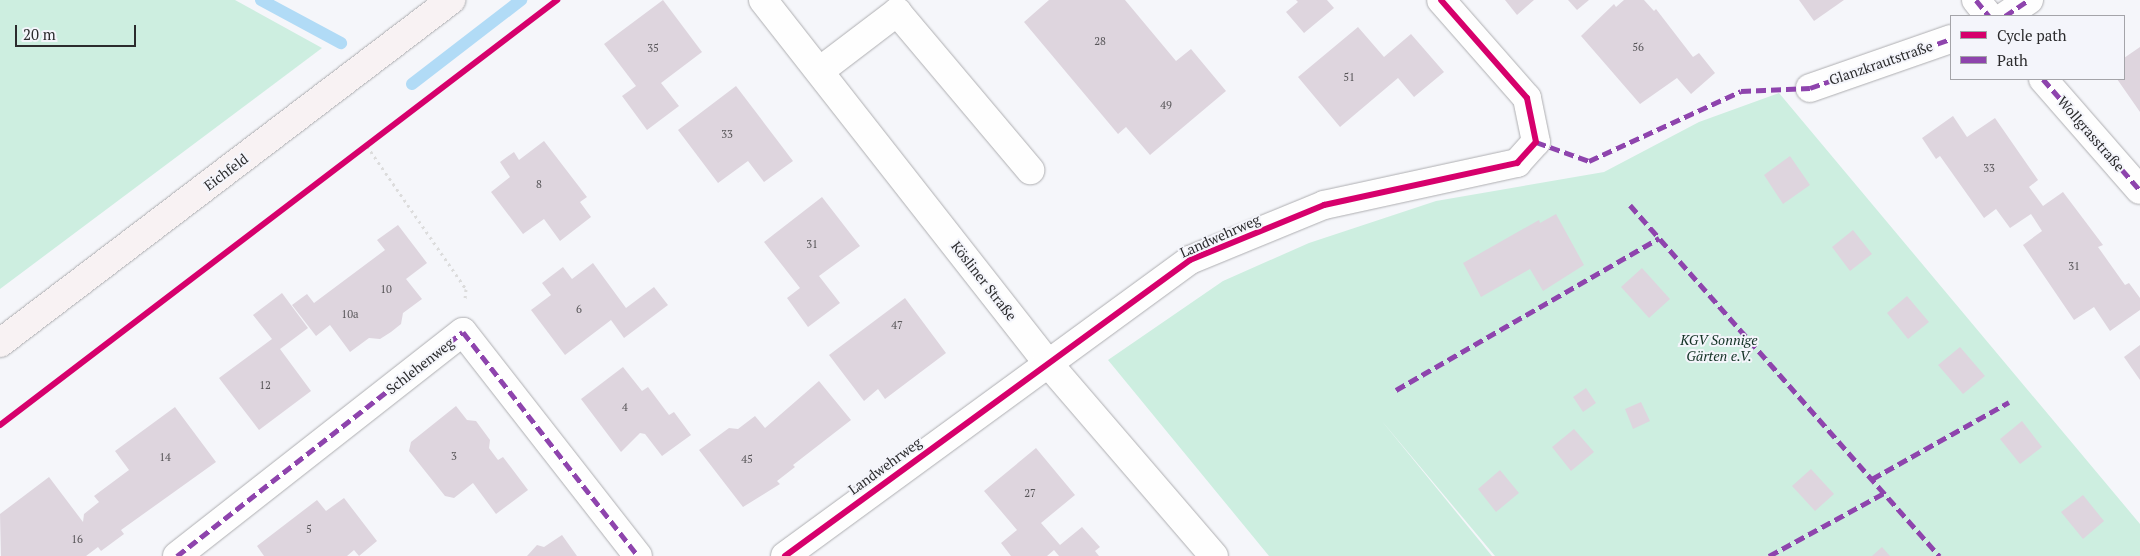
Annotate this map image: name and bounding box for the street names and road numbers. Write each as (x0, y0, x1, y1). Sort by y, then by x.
street label: Glanzkrautstraße (1827, 37, 1935, 89)
street label: Wollgrasstraße (2054, 93, 2128, 175)
street label: Eichfeld (201, 150, 251, 194)
street label: Landwehrweg (1177, 211, 1263, 261)
street label: Kösliner Straße (948, 238, 1020, 324)
street label: Schlehenweg (383, 334, 457, 398)
street label: Landwehrweg (845, 434, 925, 498)

